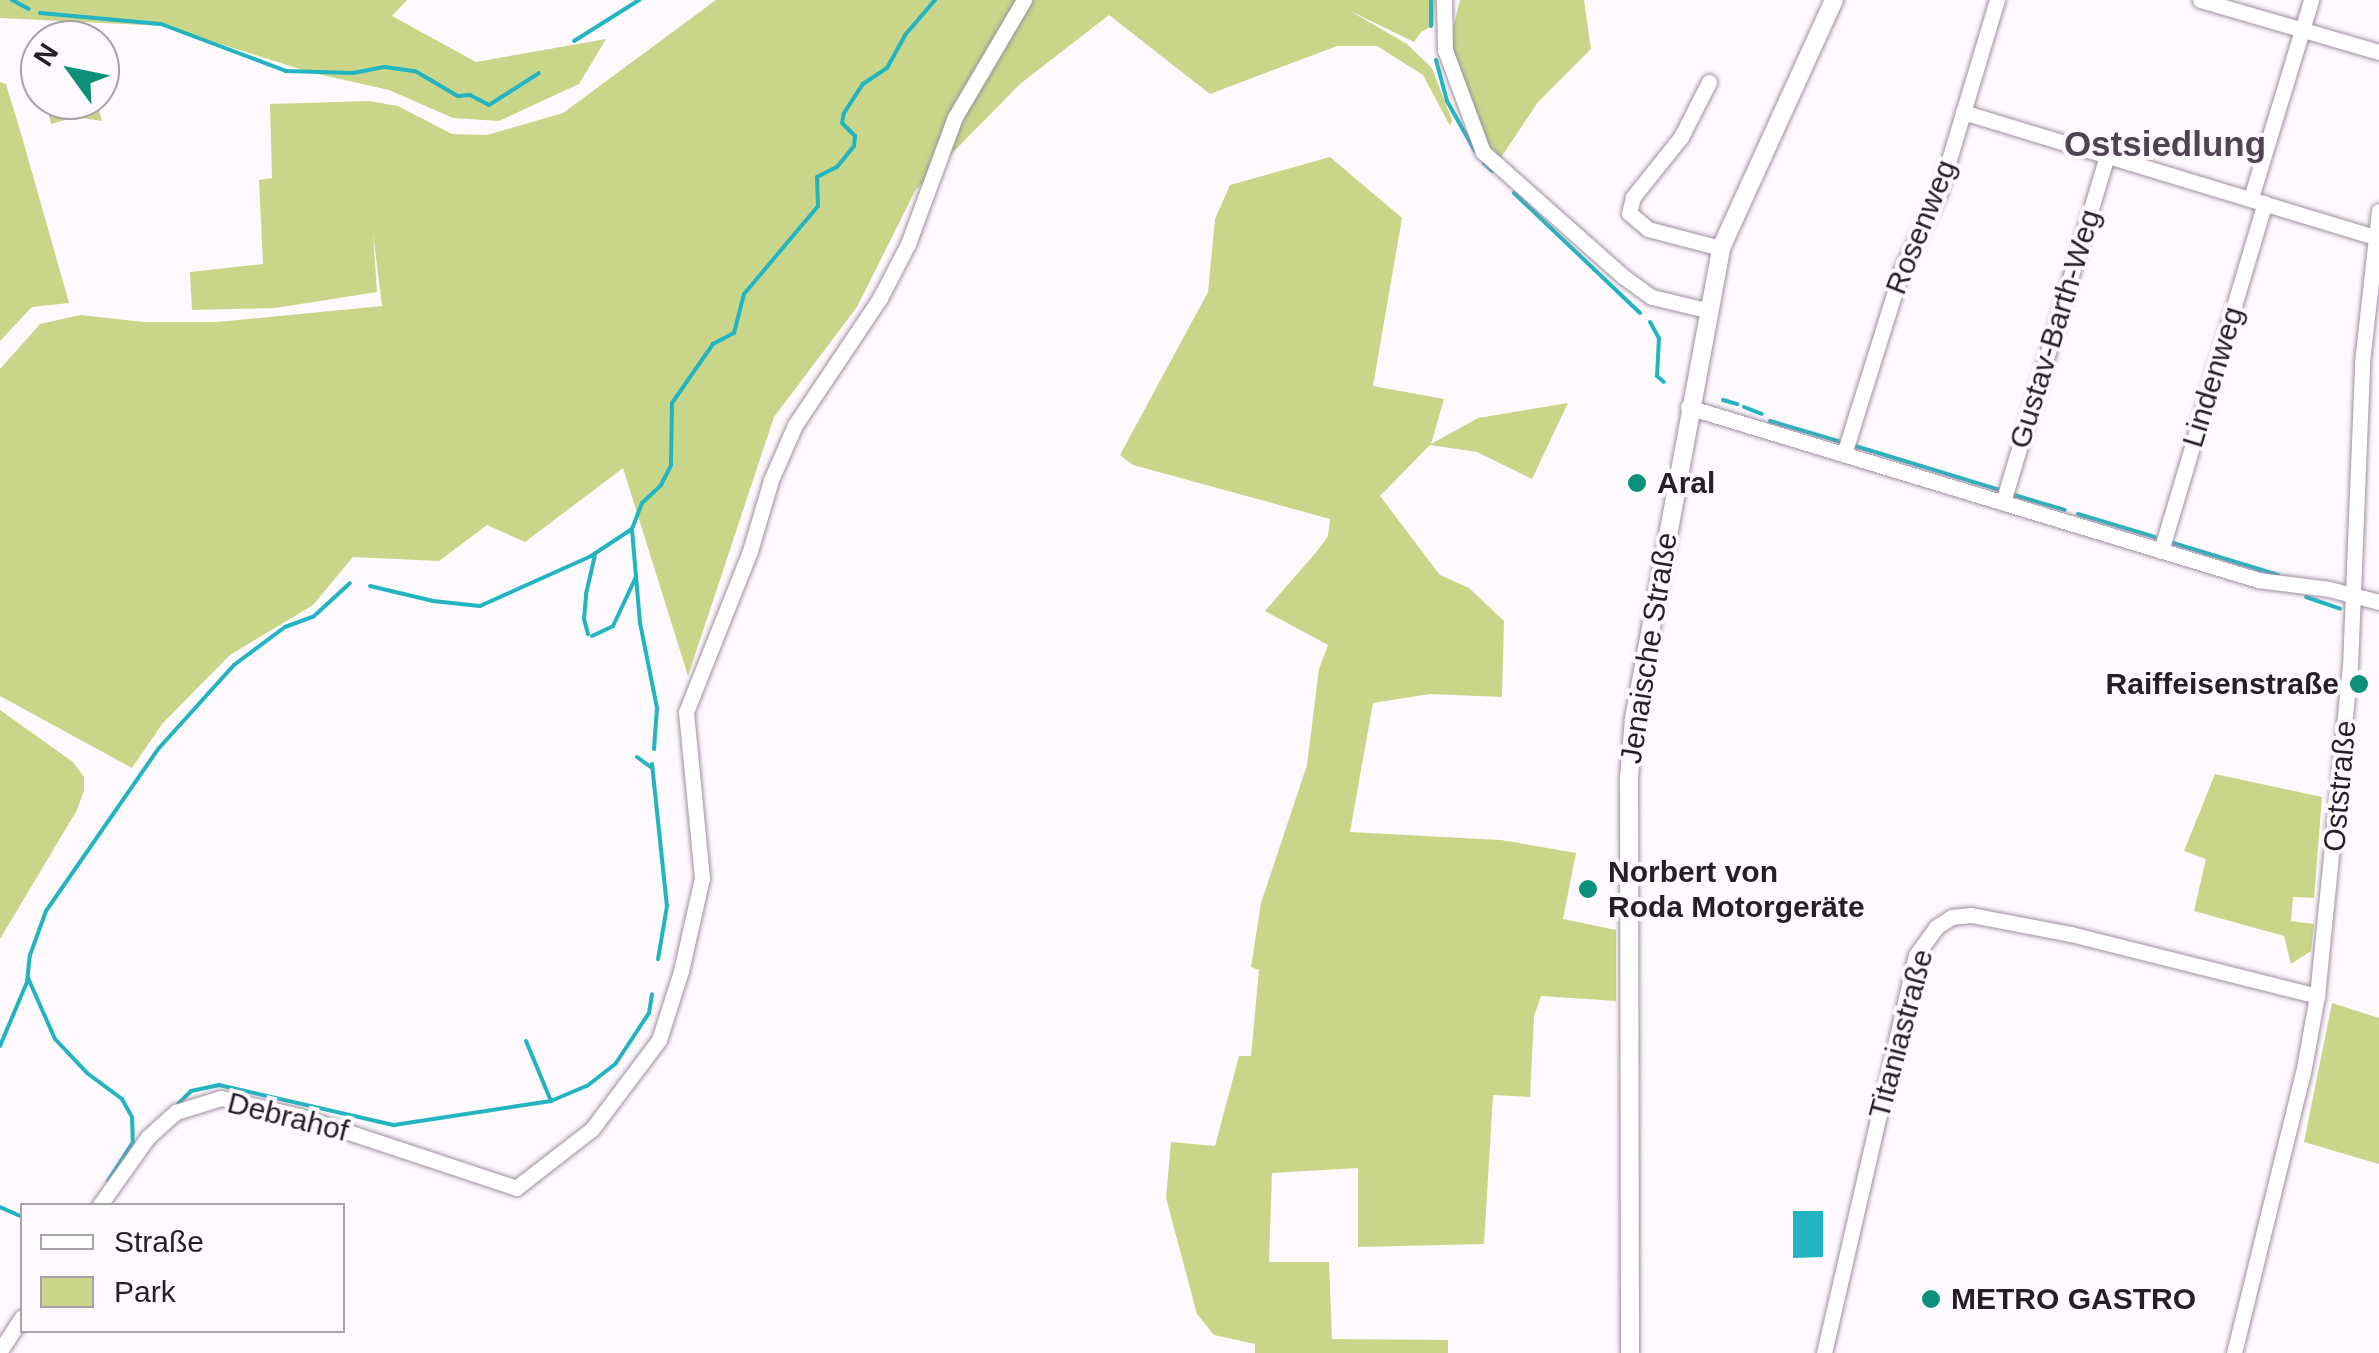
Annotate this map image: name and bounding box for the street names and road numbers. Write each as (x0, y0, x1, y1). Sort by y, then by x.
street label: Rosenweg (1878, 155, 1964, 299)
street label: Gustav-Barth-Weg (2002, 205, 2108, 453)
street label: Lindenweg (2175, 302, 2251, 452)
street label: Jenaische Straße (1613, 530, 1685, 766)
street label: Oststraße (2316, 719, 2364, 853)
street label: Titaniastraße (1861, 945, 1941, 1123)
street label: Debrahof (224, 1085, 352, 1149)

